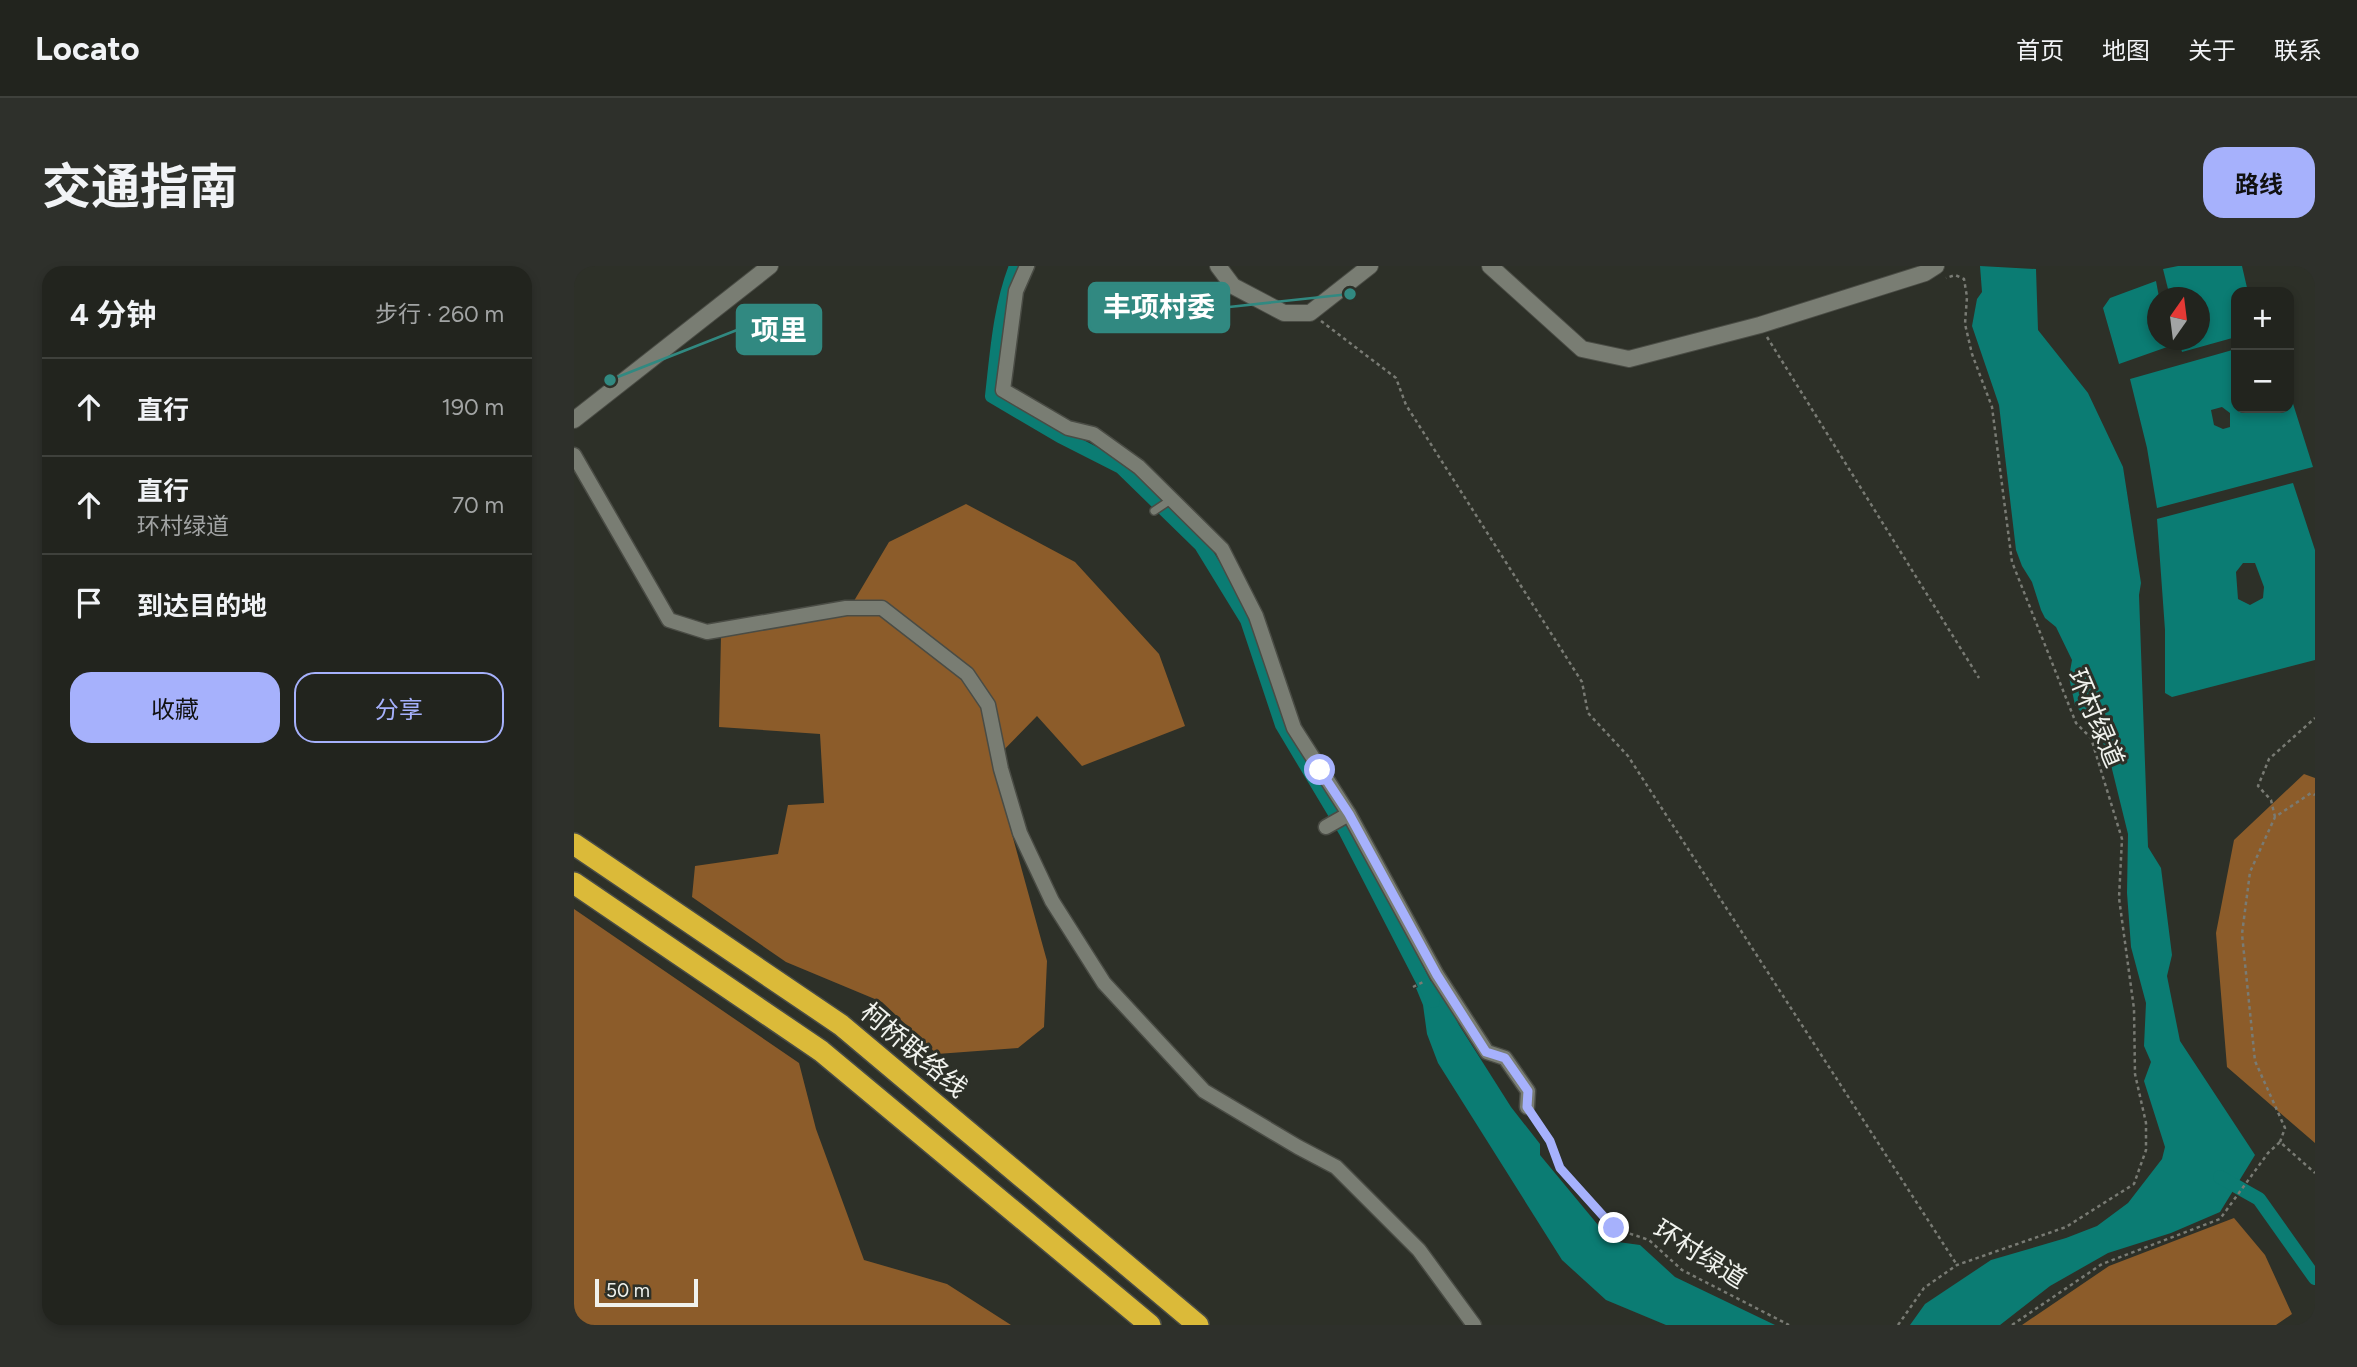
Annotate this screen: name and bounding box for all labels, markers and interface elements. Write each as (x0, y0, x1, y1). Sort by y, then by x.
text: Locato (35, 29, 140, 68)
text: 首页 (2016, 36, 2064, 65)
text: 地图 (2102, 36, 2150, 65)
text: 关于 (2188, 36, 2236, 65)
text: 联系 (2274, 36, 2322, 65)
button: 路线 (2203, 147, 2315, 218)
text: 交通指南 (42, 157, 238, 216)
callout: 丰项村委 (1089, 283, 1229, 332)
north arrow (2147, 287, 2210, 350)
map controls (2231, 287, 2294, 413)
button: + (2231, 287, 2294, 350)
text: 丰项村委 (1103, 290, 1215, 324)
text: 4 分钟 (70, 296, 156, 333)
text: 步行 · 260 m (375, 300, 504, 328)
callout: 项里 (737, 305, 821, 354)
text: 项里 (751, 313, 807, 347)
button: − (2231, 350, 2294, 413)
icon: ahead (70, 388, 108, 426)
text: 190 m (441, 393, 504, 421)
text: 直行 (137, 394, 189, 426)
text: 直行 (137, 475, 189, 507)
icon: ahead (70, 486, 108, 524)
text: 70 m (452, 491, 504, 519)
text: 环村绿道 (137, 512, 229, 540)
icon: arrive (70, 584, 108, 622)
text: 到达目的地 (137, 590, 267, 622)
street label: 环村绿道 (2061, 664, 2131, 772)
button: 收藏 (70, 672, 280, 743)
button: 分享 (294, 672, 504, 743)
route start (1304, 754, 1335, 785)
street label: 柯桥联络线 (854, 996, 974, 1104)
route end (1598, 1212, 1629, 1243)
street label: 环村绿道 (1647, 1213, 1753, 1295)
scale bar (595, 1276, 698, 1308)
text: 50 m (606, 1279, 650, 1302)

